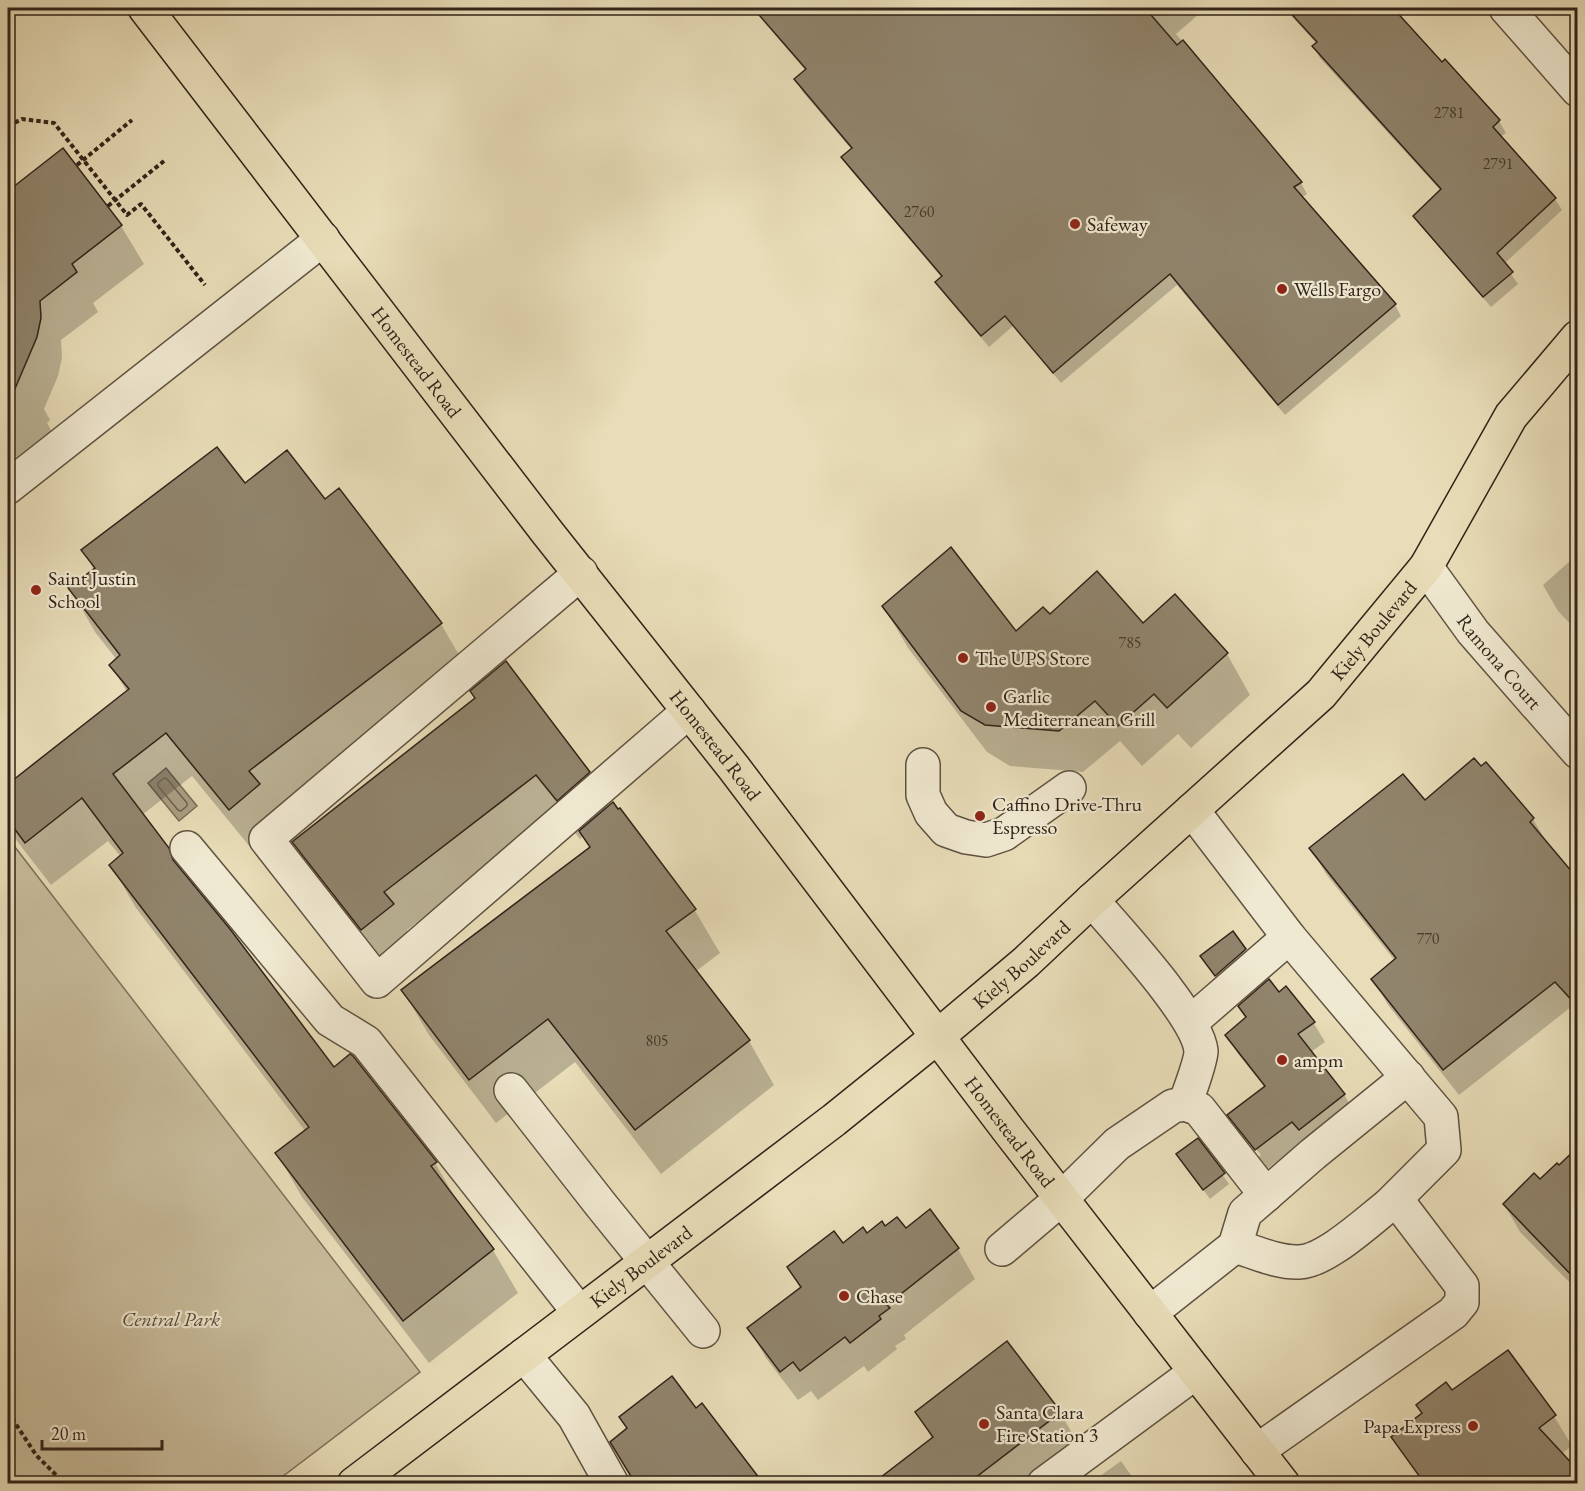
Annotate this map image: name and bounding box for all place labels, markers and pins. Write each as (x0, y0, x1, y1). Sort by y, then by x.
place label: Safeway (1087, 211, 1148, 237)
marker: Safeway (1068, 217, 1082, 231)
place label: Wells Fargo (1294, 276, 1381, 302)
marker: Wells Fargo (1275, 282, 1289, 296)
place label: Saint Justin School (48, 565, 137, 614)
marker: Saint Justin School (29, 583, 43, 597)
place label: The UPS Store (975, 645, 1090, 671)
marker: The UPS Store (956, 651, 970, 665)
place label: Garlic Mediterranean Grill (1003, 683, 1156, 732)
marker: Garlic Mediterranean Grill (984, 700, 998, 714)
place label: Caffino Drive-Thru Espresso (992, 791, 1143, 840)
marker: Caffino Drive-Thru Espresso (973, 809, 987, 823)
place label: ampm (1294, 1047, 1344, 1073)
marker: ampm (1275, 1053, 1289, 1067)
place label: Chase (856, 1283, 903, 1309)
marker: Chase (837, 1289, 851, 1303)
place label: Santa Clara Fire Station 3 (996, 1399, 1098, 1448)
place label: Papa Express (1363, 1413, 1461, 1439)
marker: Santa Clara Fire Station 3 (977, 1417, 991, 1431)
marker: Papa Express (1466, 1419, 1480, 1433)

